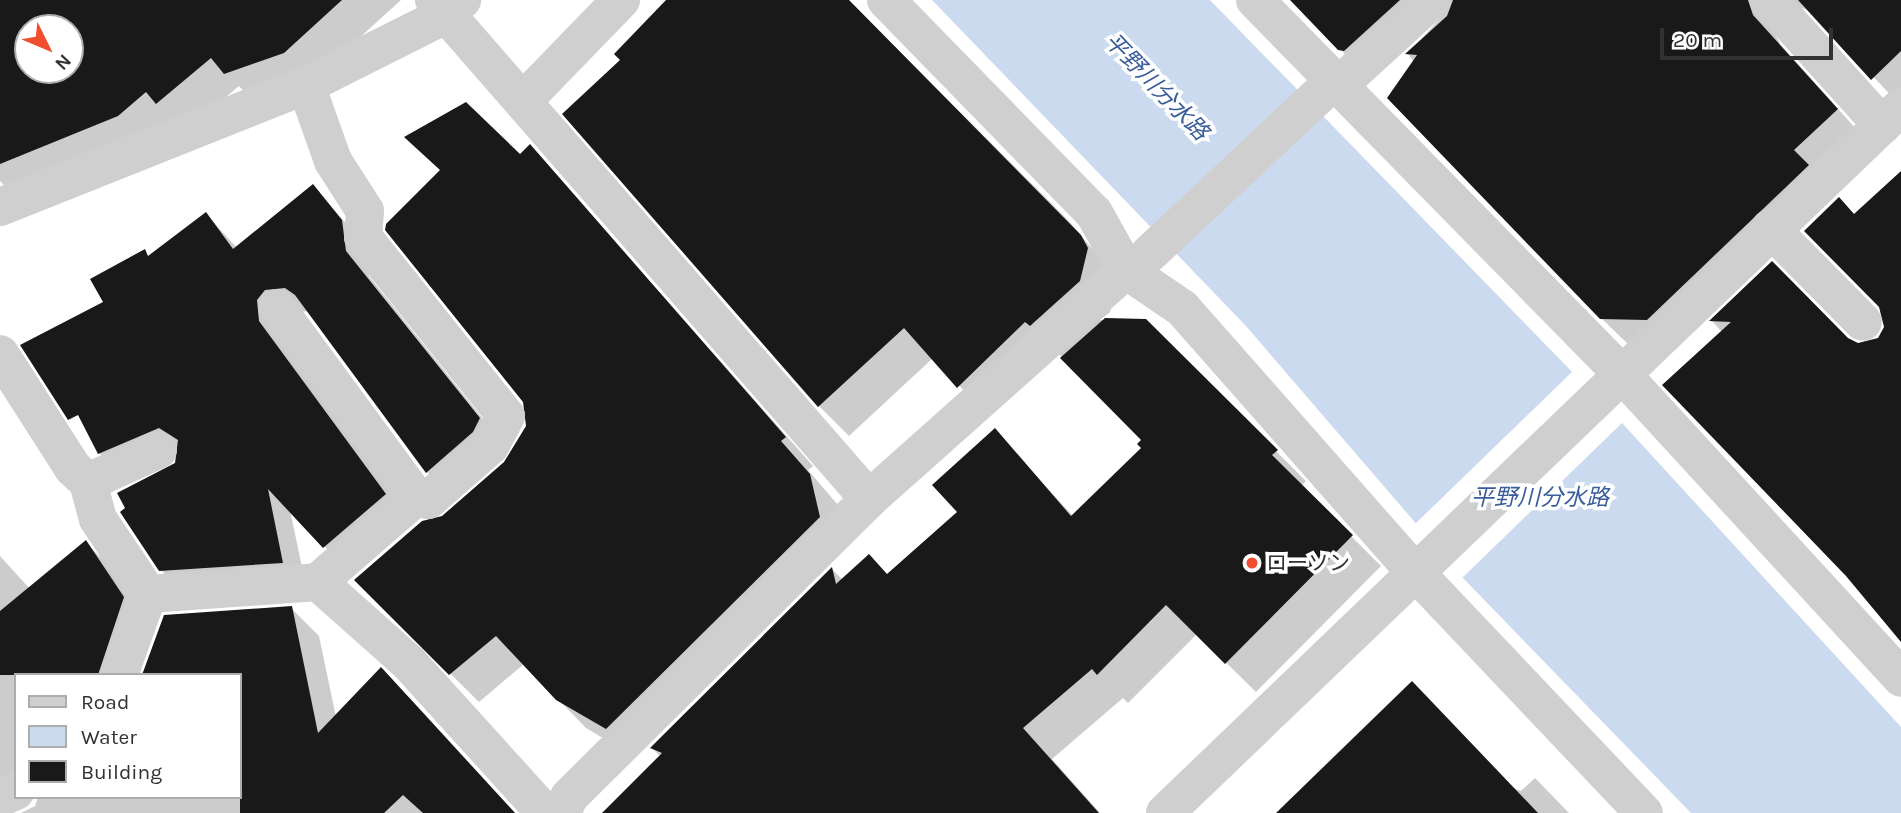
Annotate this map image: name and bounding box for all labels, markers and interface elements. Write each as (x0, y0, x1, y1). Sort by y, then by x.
north arrow (14, 14, 84, 84)
scale bar (1663, 14, 1836, 58)
water label: 平野川分水路 (1098, 28, 1214, 146)
text: 20 m (1673, 28, 1722, 52)
text: N (50, 49, 76, 74)
water label: 平野川分水路 (1471, 484, 1609, 512)
place label: ローソン (1266, 550, 1350, 576)
marker: ローソン (1244, 555, 1260, 571)
legend (14, 673, 242, 799)
text: Road (81, 690, 129, 714)
text: Water (81, 725, 137, 749)
text: Building (81, 760, 162, 784)

